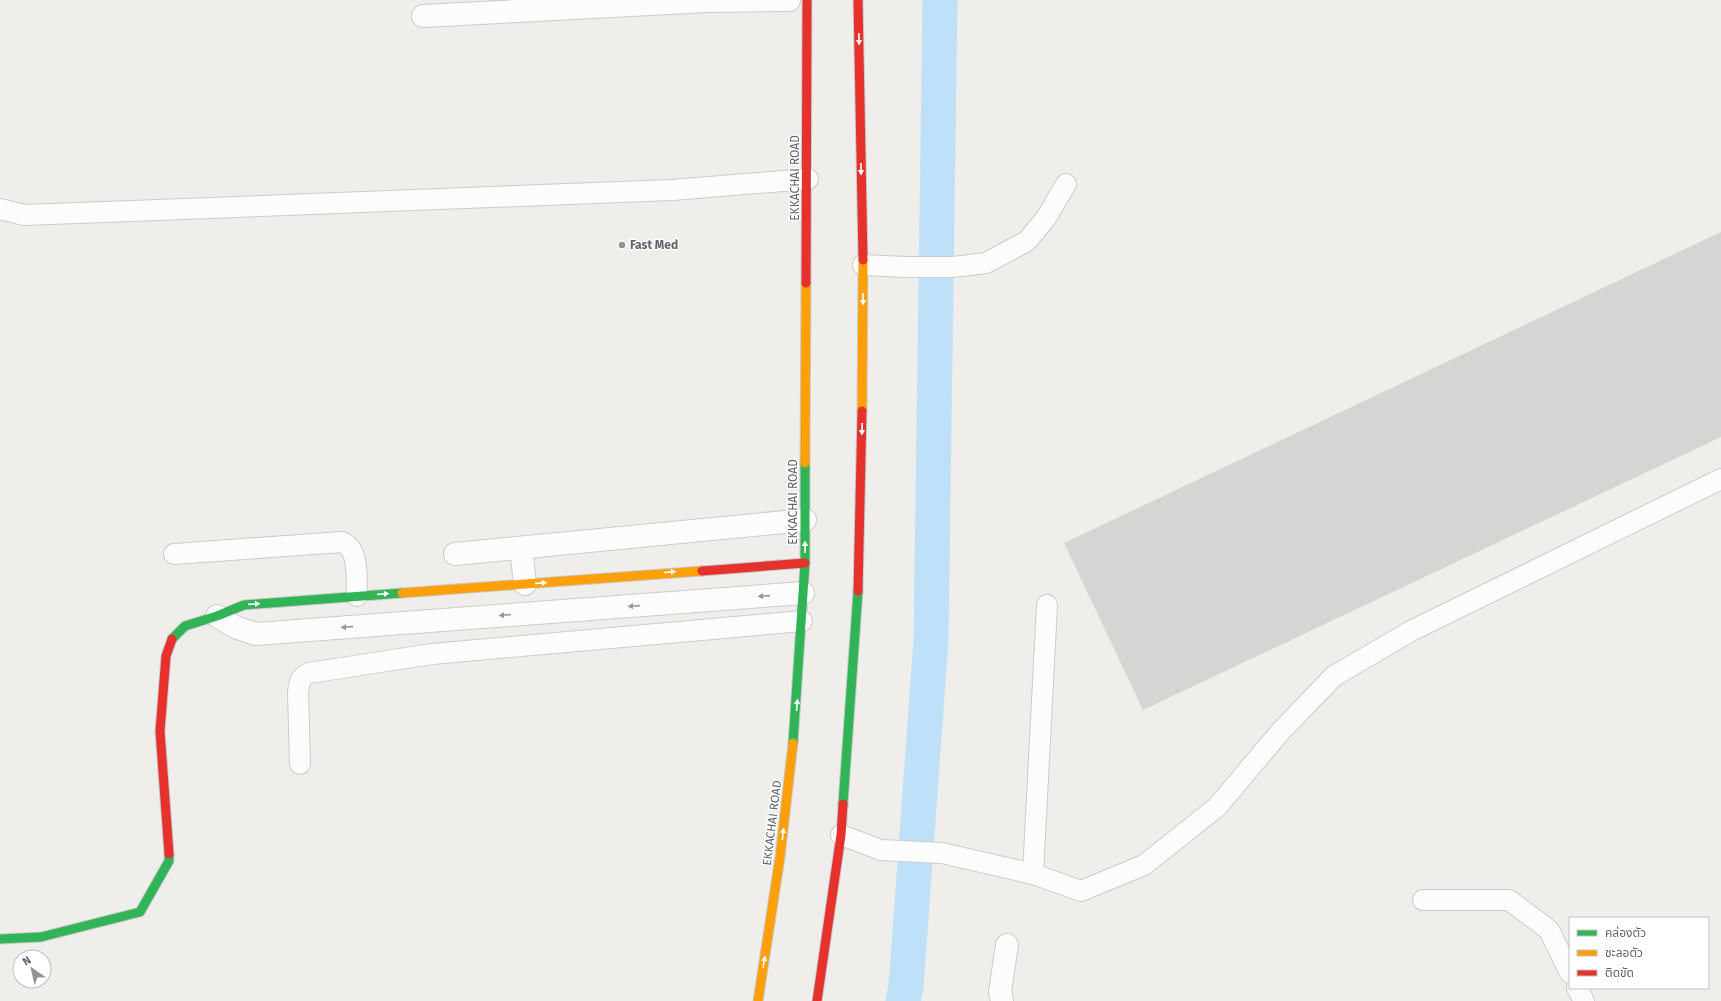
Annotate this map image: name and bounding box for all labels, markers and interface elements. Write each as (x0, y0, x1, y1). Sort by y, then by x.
one-way arrow (856, 33, 862, 46)
street label: EKKACHAI ROAD (788, 135, 802, 221)
one-way arrow (858, 163, 865, 175)
place label: Fast Med (630, 238, 678, 252)
marker: Fast Med (617, 240, 627, 250)
one-way arrow (860, 293, 866, 306)
one-way arrow (859, 423, 865, 436)
street label: EKKACHAI ROAD (786, 459, 800, 545)
one-way arrow (802, 540, 808, 553)
one-way arrow (664, 569, 676, 576)
one-way arrow (535, 579, 547, 586)
one-way arrow (377, 591, 389, 598)
one-way arrow (758, 592, 770, 599)
one-way arrow (248, 601, 260, 608)
one-way arrow (628, 602, 640, 609)
one-way arrow (499, 612, 511, 619)
one-way arrow (341, 624, 353, 631)
one-way arrow (793, 699, 800, 711)
street label: EKKACHAI ROAD (760, 779, 784, 866)
one-way arrow (780, 828, 786, 840)
legend (1569, 917, 1709, 989)
text: คล่องตัว (1605, 926, 1646, 940)
text: ชะลอตัว (1605, 946, 1643, 960)
north arrow (12, 949, 52, 989)
text: N (20, 954, 33, 969)
one-way arrow (761, 956, 767, 969)
text: ติดขัด (1605, 966, 1634, 980)

